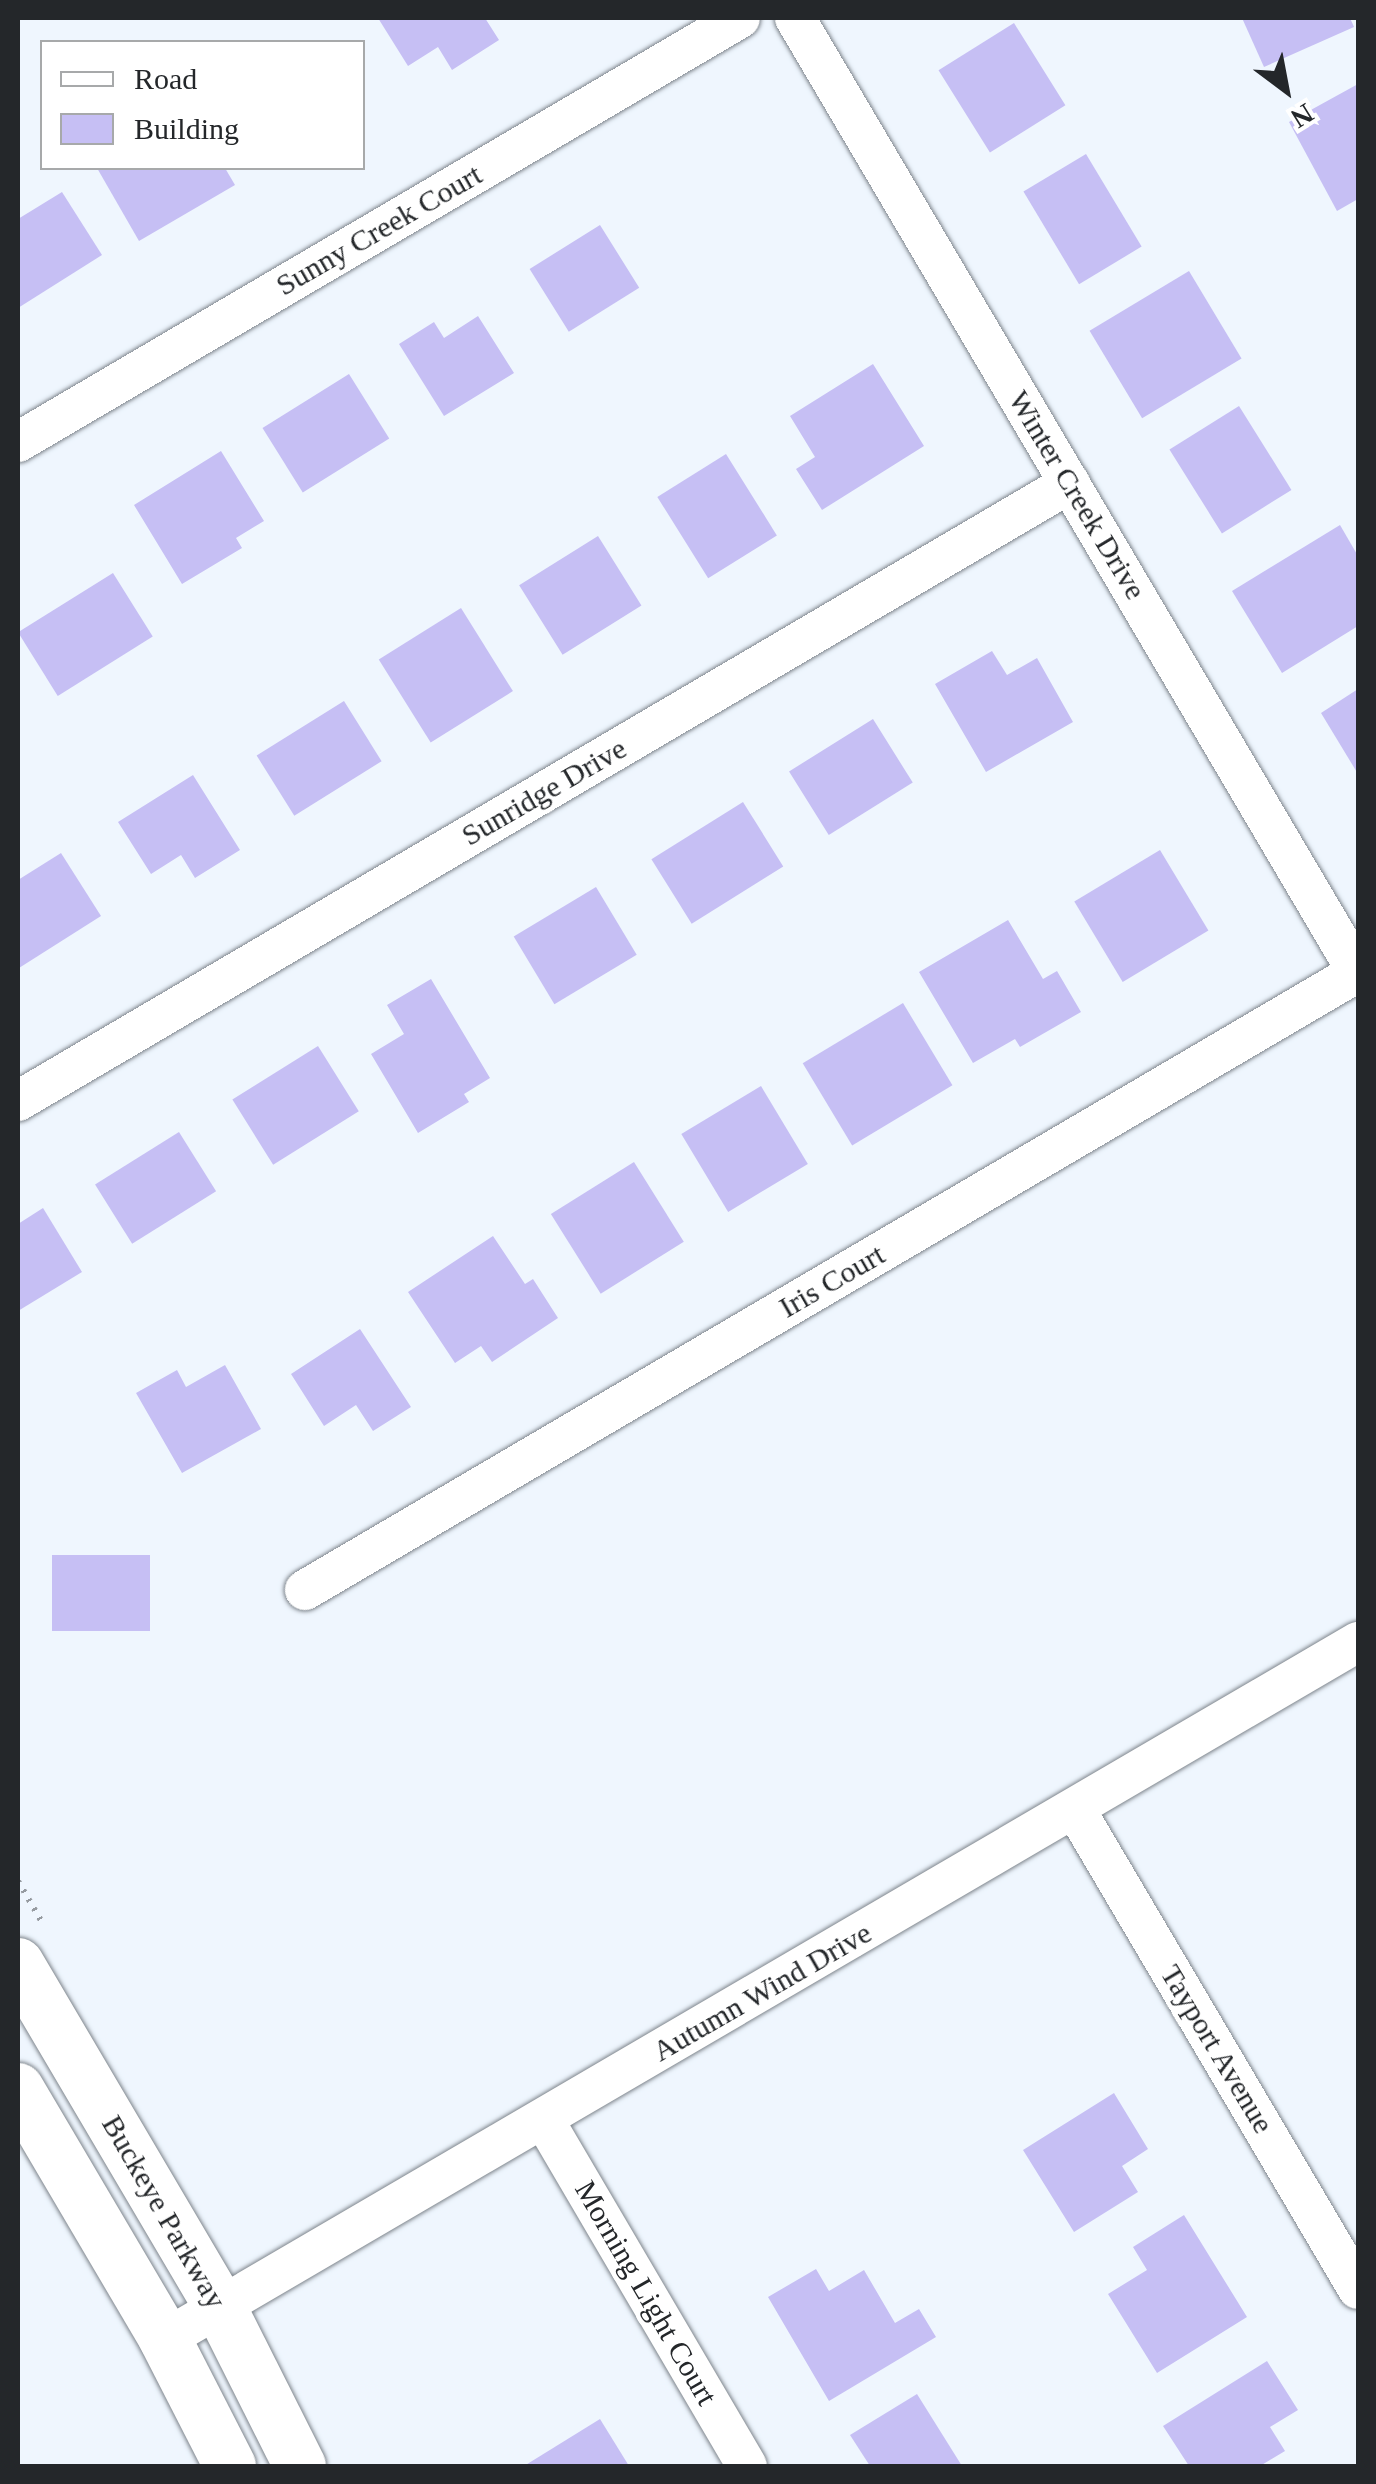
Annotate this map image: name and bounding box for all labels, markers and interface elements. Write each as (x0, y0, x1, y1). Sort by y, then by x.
legend (40, 40, 365, 170)
north arrow (1236, 40, 1336, 140)
text: Road (134, 62, 197, 95)
text: N (1285, 97, 1319, 134)
text: Building (134, 112, 239, 145)
street label: Sunny Creek Court (270, 156, 488, 304)
street label: Winter Creek Drive (1001, 384, 1153, 606)
street label: Sunridge Drive (455, 730, 633, 854)
street label: Iris Court (773, 1236, 891, 1326)
street label: Autumn Wind Drive (646, 1915, 878, 2069)
street label: Tayport Avenue (1152, 1958, 1282, 2140)
street label: Buckeye Parkway (94, 2109, 234, 2315)
street label: Morning Light Court (567, 2174, 725, 2412)

